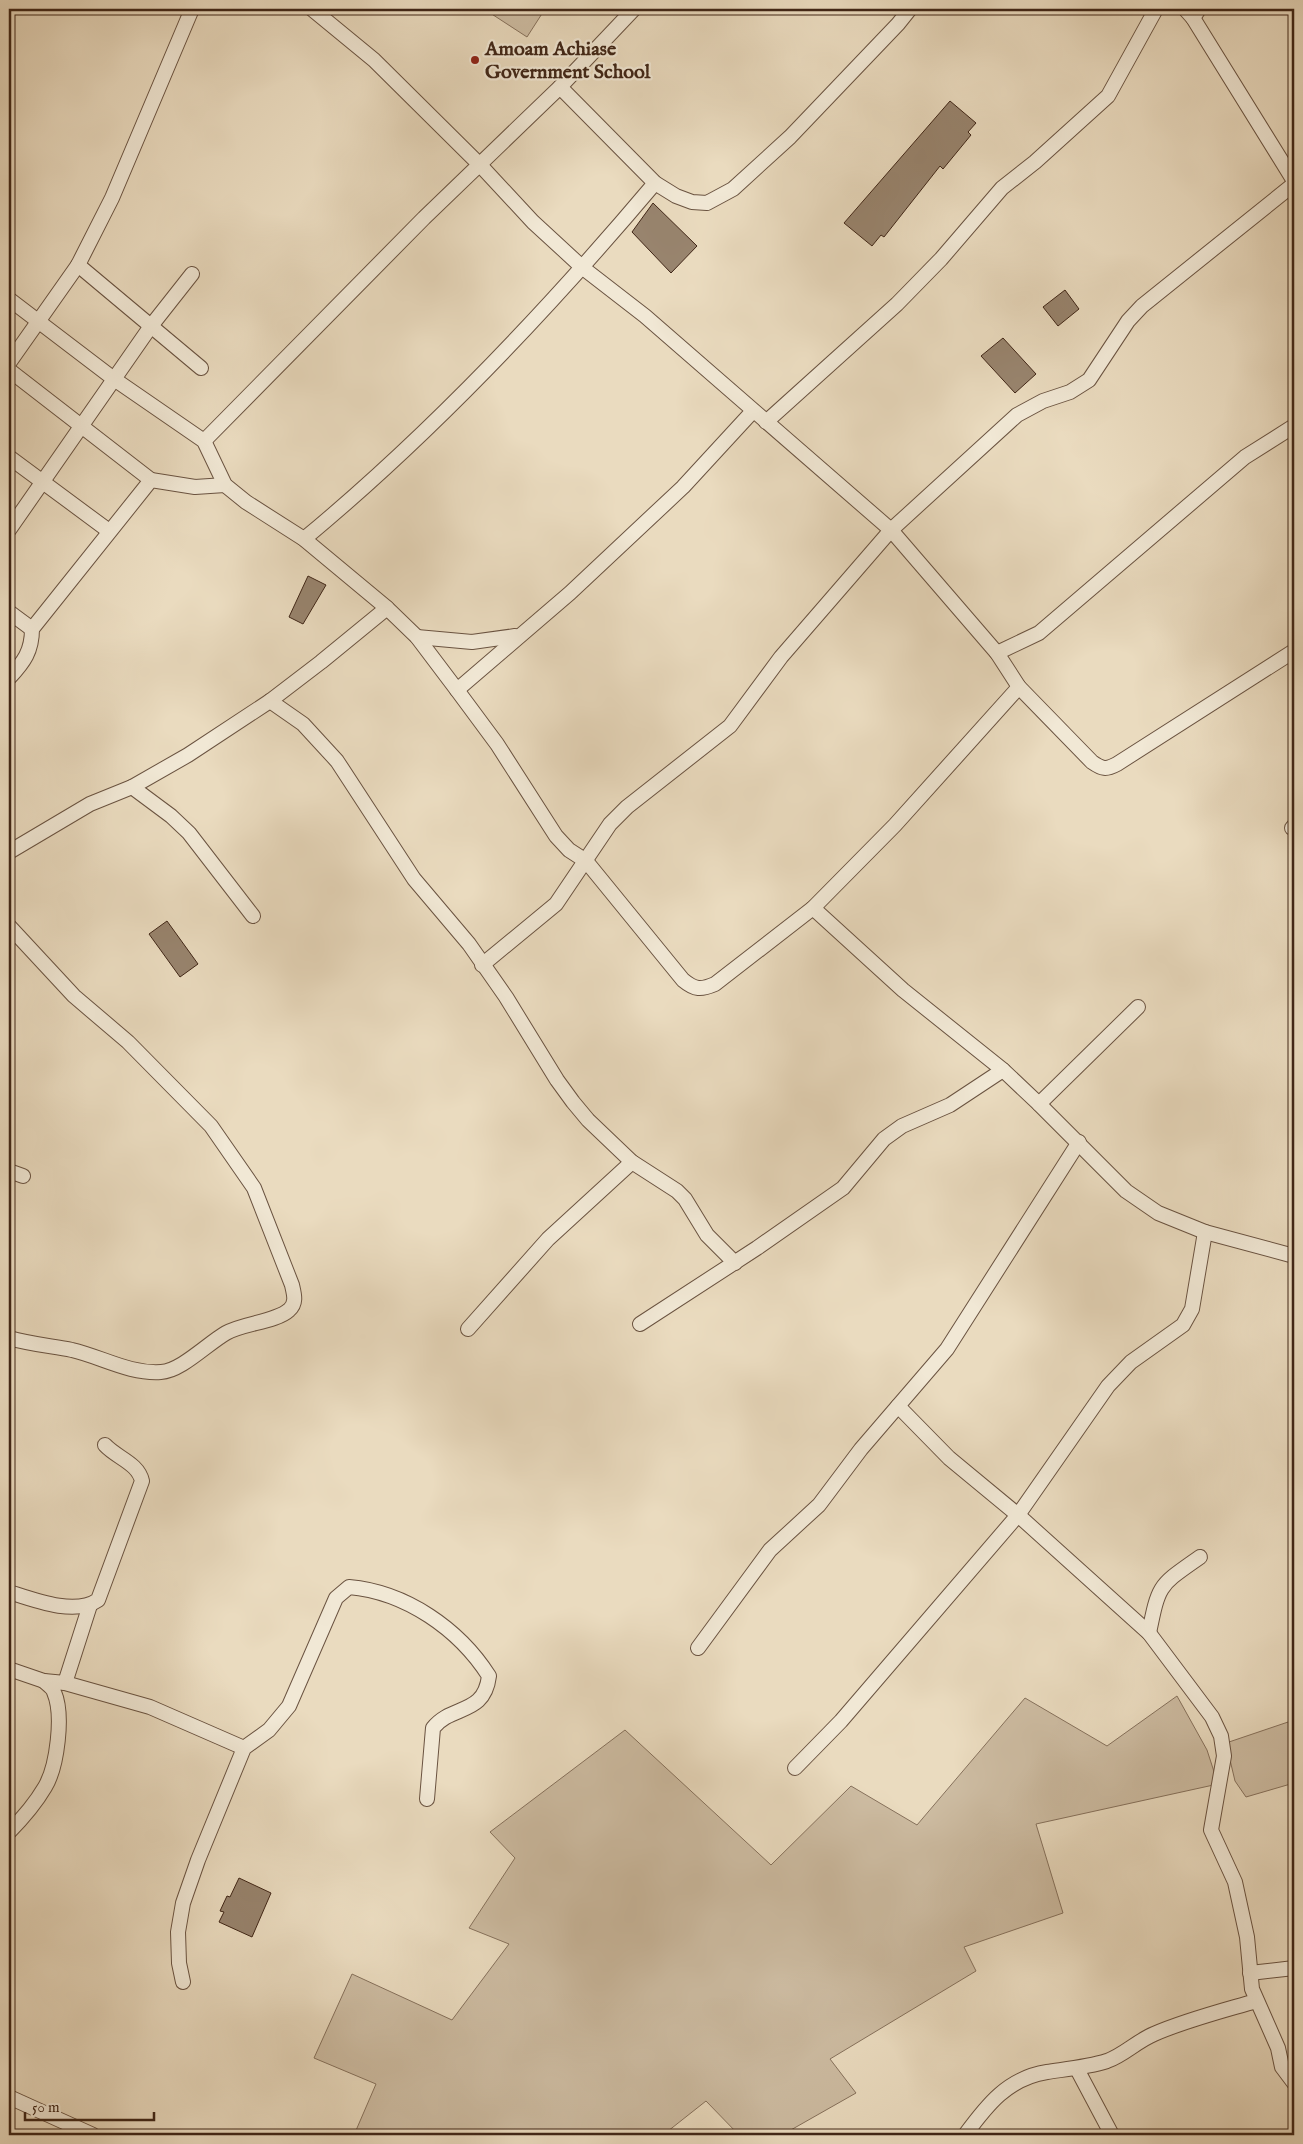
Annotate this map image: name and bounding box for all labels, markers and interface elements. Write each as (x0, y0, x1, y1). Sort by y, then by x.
place label: Amoam Achiase Government School (484, 37, 651, 85)
marker: Amoam Achiase Government School (469, 54, 481, 66)
scale bar (25, 2089, 154, 2121)
text: 50 m (32, 2098, 60, 2117)

